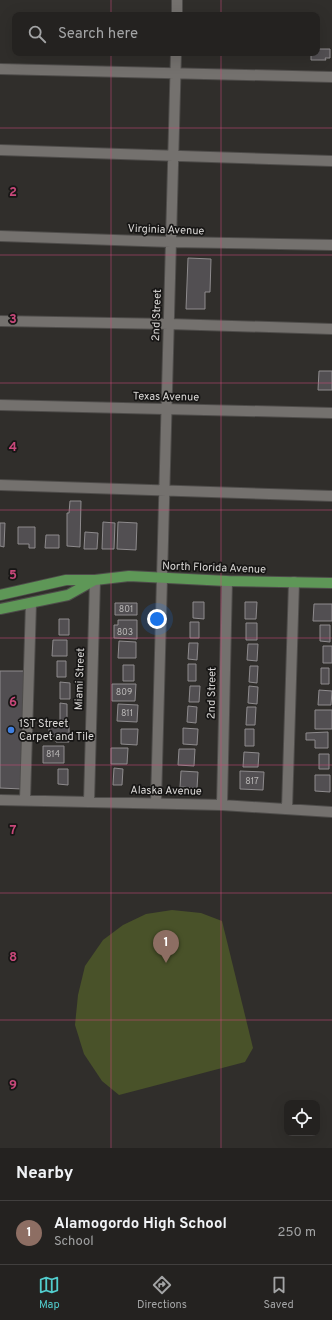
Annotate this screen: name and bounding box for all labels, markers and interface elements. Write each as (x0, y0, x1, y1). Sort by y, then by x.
search box (12, 12, 320, 56)
icon: search (26, 23, 48, 45)
text: Search here (58, 25, 138, 44)
text: 2 (9, 185, 17, 201)
street label: Virginia Avenue (127, 222, 205, 238)
street label: 2nd Street (149, 289, 165, 341)
text: 3 (9, 312, 17, 328)
street label: Texas Avenue (133, 389, 199, 405)
text: 4 (9, 440, 17, 456)
street label: North Florida Avenue (162, 559, 266, 577)
text: 5 (9, 568, 17, 584)
house number: 801 (119, 604, 133, 615)
your location (147, 609, 167, 629)
house number: 803 (117, 627, 133, 638)
street label: Miami Street (72, 647, 88, 711)
street label: 2nd Street (205, 667, 219, 719)
house number: 809 (116, 687, 132, 698)
text: 6 (9, 695, 17, 711)
house number: 811 (121, 708, 133, 719)
place label: 1ST Street Carpet and Tile (19, 717, 94, 744)
marker: 1ST Street Carpet and Tile (6, 725, 16, 735)
house number: 814 (46, 749, 61, 760)
house number: 817 (245, 776, 259, 787)
street label: Alaska Avenue (130, 783, 202, 799)
text: 7 (10, 823, 17, 839)
pin: 1 (153, 930, 179, 963)
text: 8 (9, 950, 17, 966)
text: 9 (9, 1078, 17, 1094)
map controls (284, 1100, 320, 1136)
button: locate (284, 1100, 320, 1136)
text: Nearby (16, 1163, 73, 1185)
text: Alamogordo High School (54, 1215, 227, 1234)
text: 1 (26, 1225, 32, 1241)
text: 250 m (278, 1225, 316, 1241)
text: School (54, 1234, 94, 1250)
tab: Map (38, 1274, 60, 1312)
tab: Directions (137, 1274, 187, 1312)
tab: Saved (263, 1274, 294, 1312)

